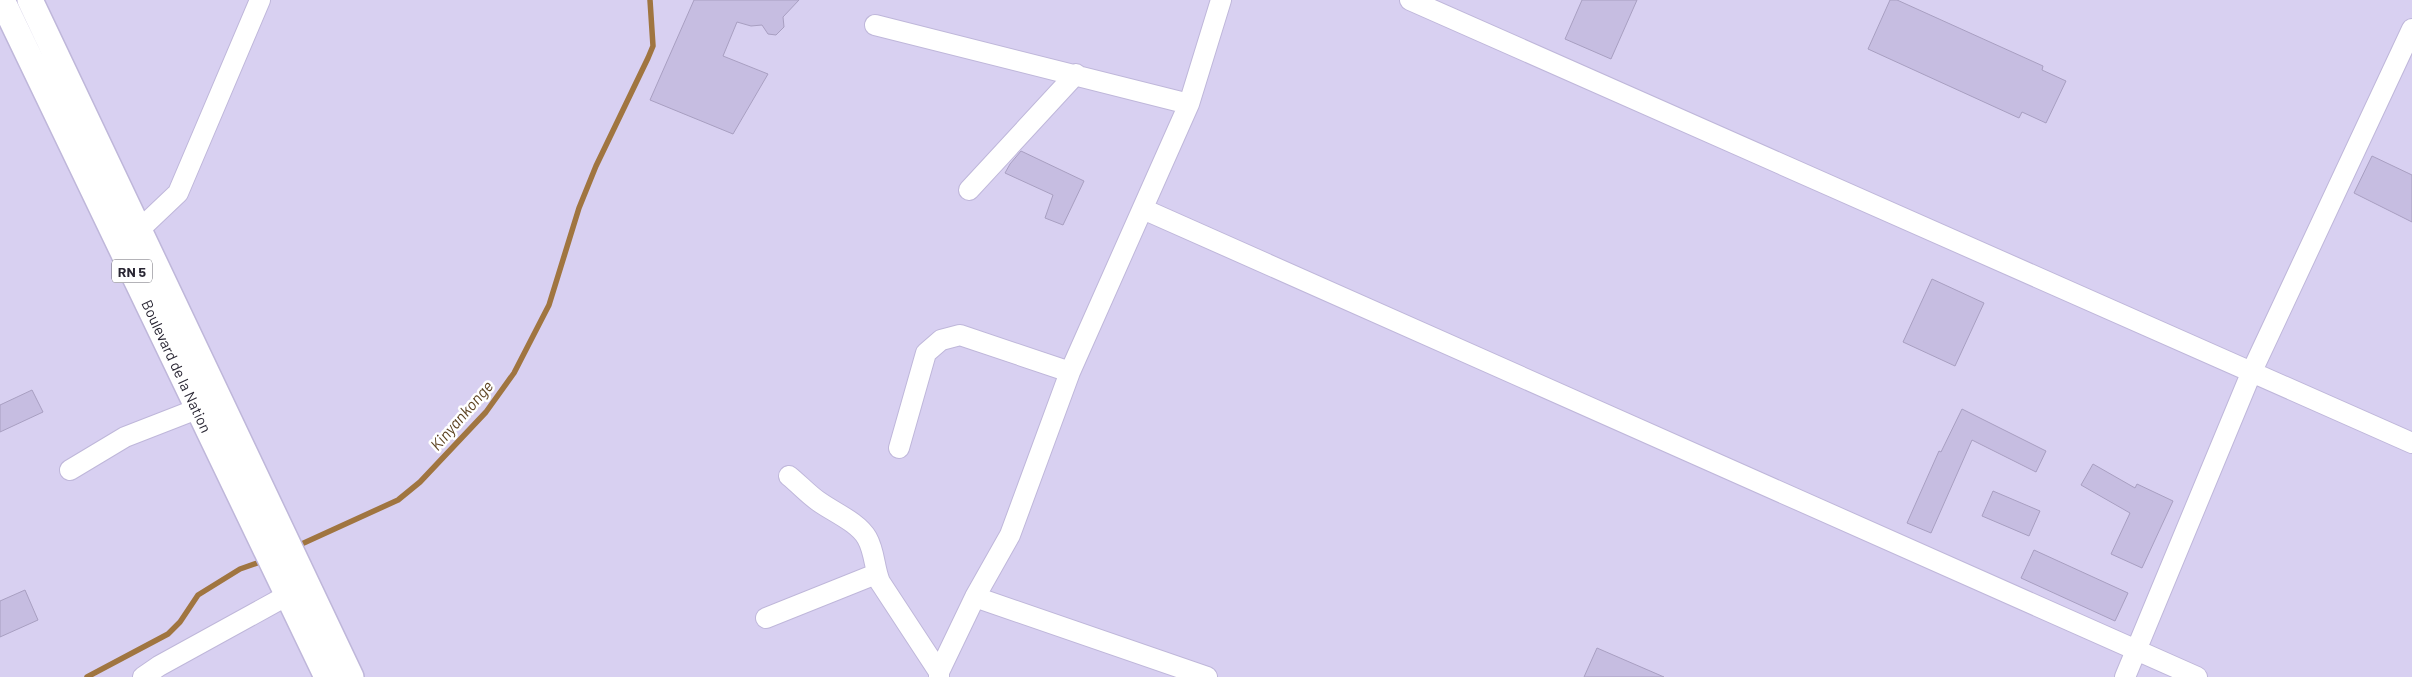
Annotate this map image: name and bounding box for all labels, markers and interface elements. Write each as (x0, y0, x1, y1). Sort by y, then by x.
road number: RN 5 (112, 260, 152, 282)
street label: Boulevard de la Nation (138, 297, 216, 435)
water label: Kinyankonge (426, 376, 496, 454)

